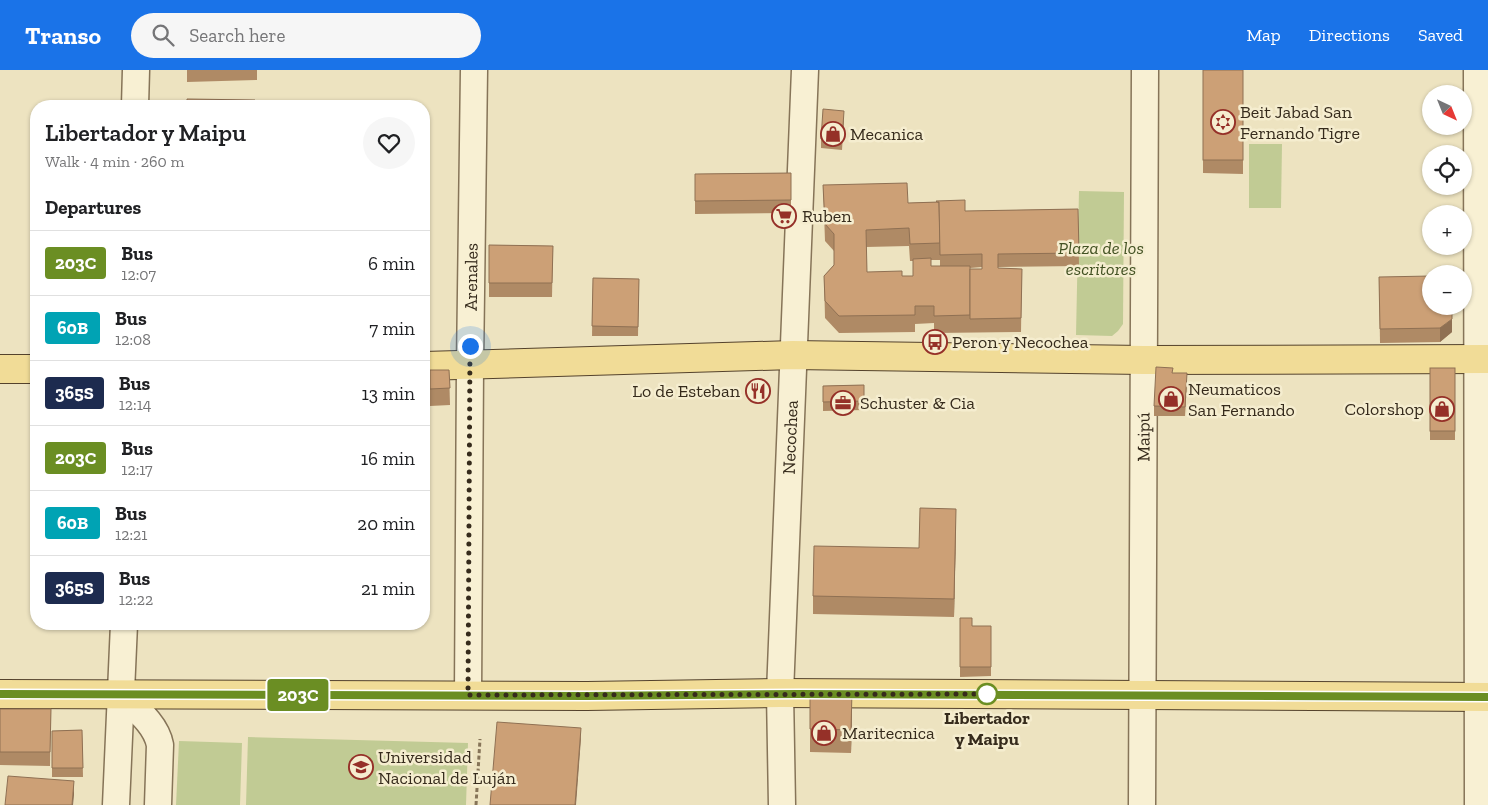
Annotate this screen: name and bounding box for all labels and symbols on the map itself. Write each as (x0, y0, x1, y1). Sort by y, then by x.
north arrow (1422, 85, 1472, 135)
place label: Beit Jabad San Fernando Tigre (1240, 101, 1360, 144)
synagogue icon: Beit Jabad San Fernando Tigre (1210, 109, 1236, 135)
shop icon: Mecanica (820, 121, 846, 147)
place label: Mecanica (850, 123, 924, 145)
supermarket icon: Ruben (771, 203, 797, 229)
place label: Ruben (802, 205, 852, 227)
park label: Plaza de los escritores (1058, 237, 1144, 280)
street label: Arenales (460, 243, 483, 311)
bus stop icon: Peron y Necochea (922, 329, 948, 355)
place label: Peron y Necochea (952, 331, 1089, 353)
your location (458, 334, 483, 359)
restaurant icon: Lo de Esteban (745, 378, 771, 404)
place label: Neumaticos San Fernando (1188, 378, 1295, 421)
place label: Lo de Esteban (632, 380, 741, 402)
shop icon: Neumaticos San Fernando (1158, 386, 1184, 412)
office icon: Schuster & Cia (830, 390, 856, 416)
place label: Schuster & Cia (860, 392, 975, 414)
shop icon: Colorshop (1429, 396, 1455, 422)
place label: Colorshop (1344, 398, 1424, 420)
street label: Necochea (778, 399, 803, 475)
street label: Maipú (1132, 412, 1155, 462)
line badge: 203C (263, 679, 333, 711)
marker: Libertador y Maipu (976, 683, 998, 705)
place label: Libertador y Maipu (944, 707, 1030, 750)
shop icon: Maritecnica (811, 720, 837, 746)
place label: Maritecnica (842, 722, 935, 744)
place label: Universidad Nacional de Luján (378, 746, 516, 789)
school or university icon: Universidad Nacional de Luján (348, 754, 374, 780)

